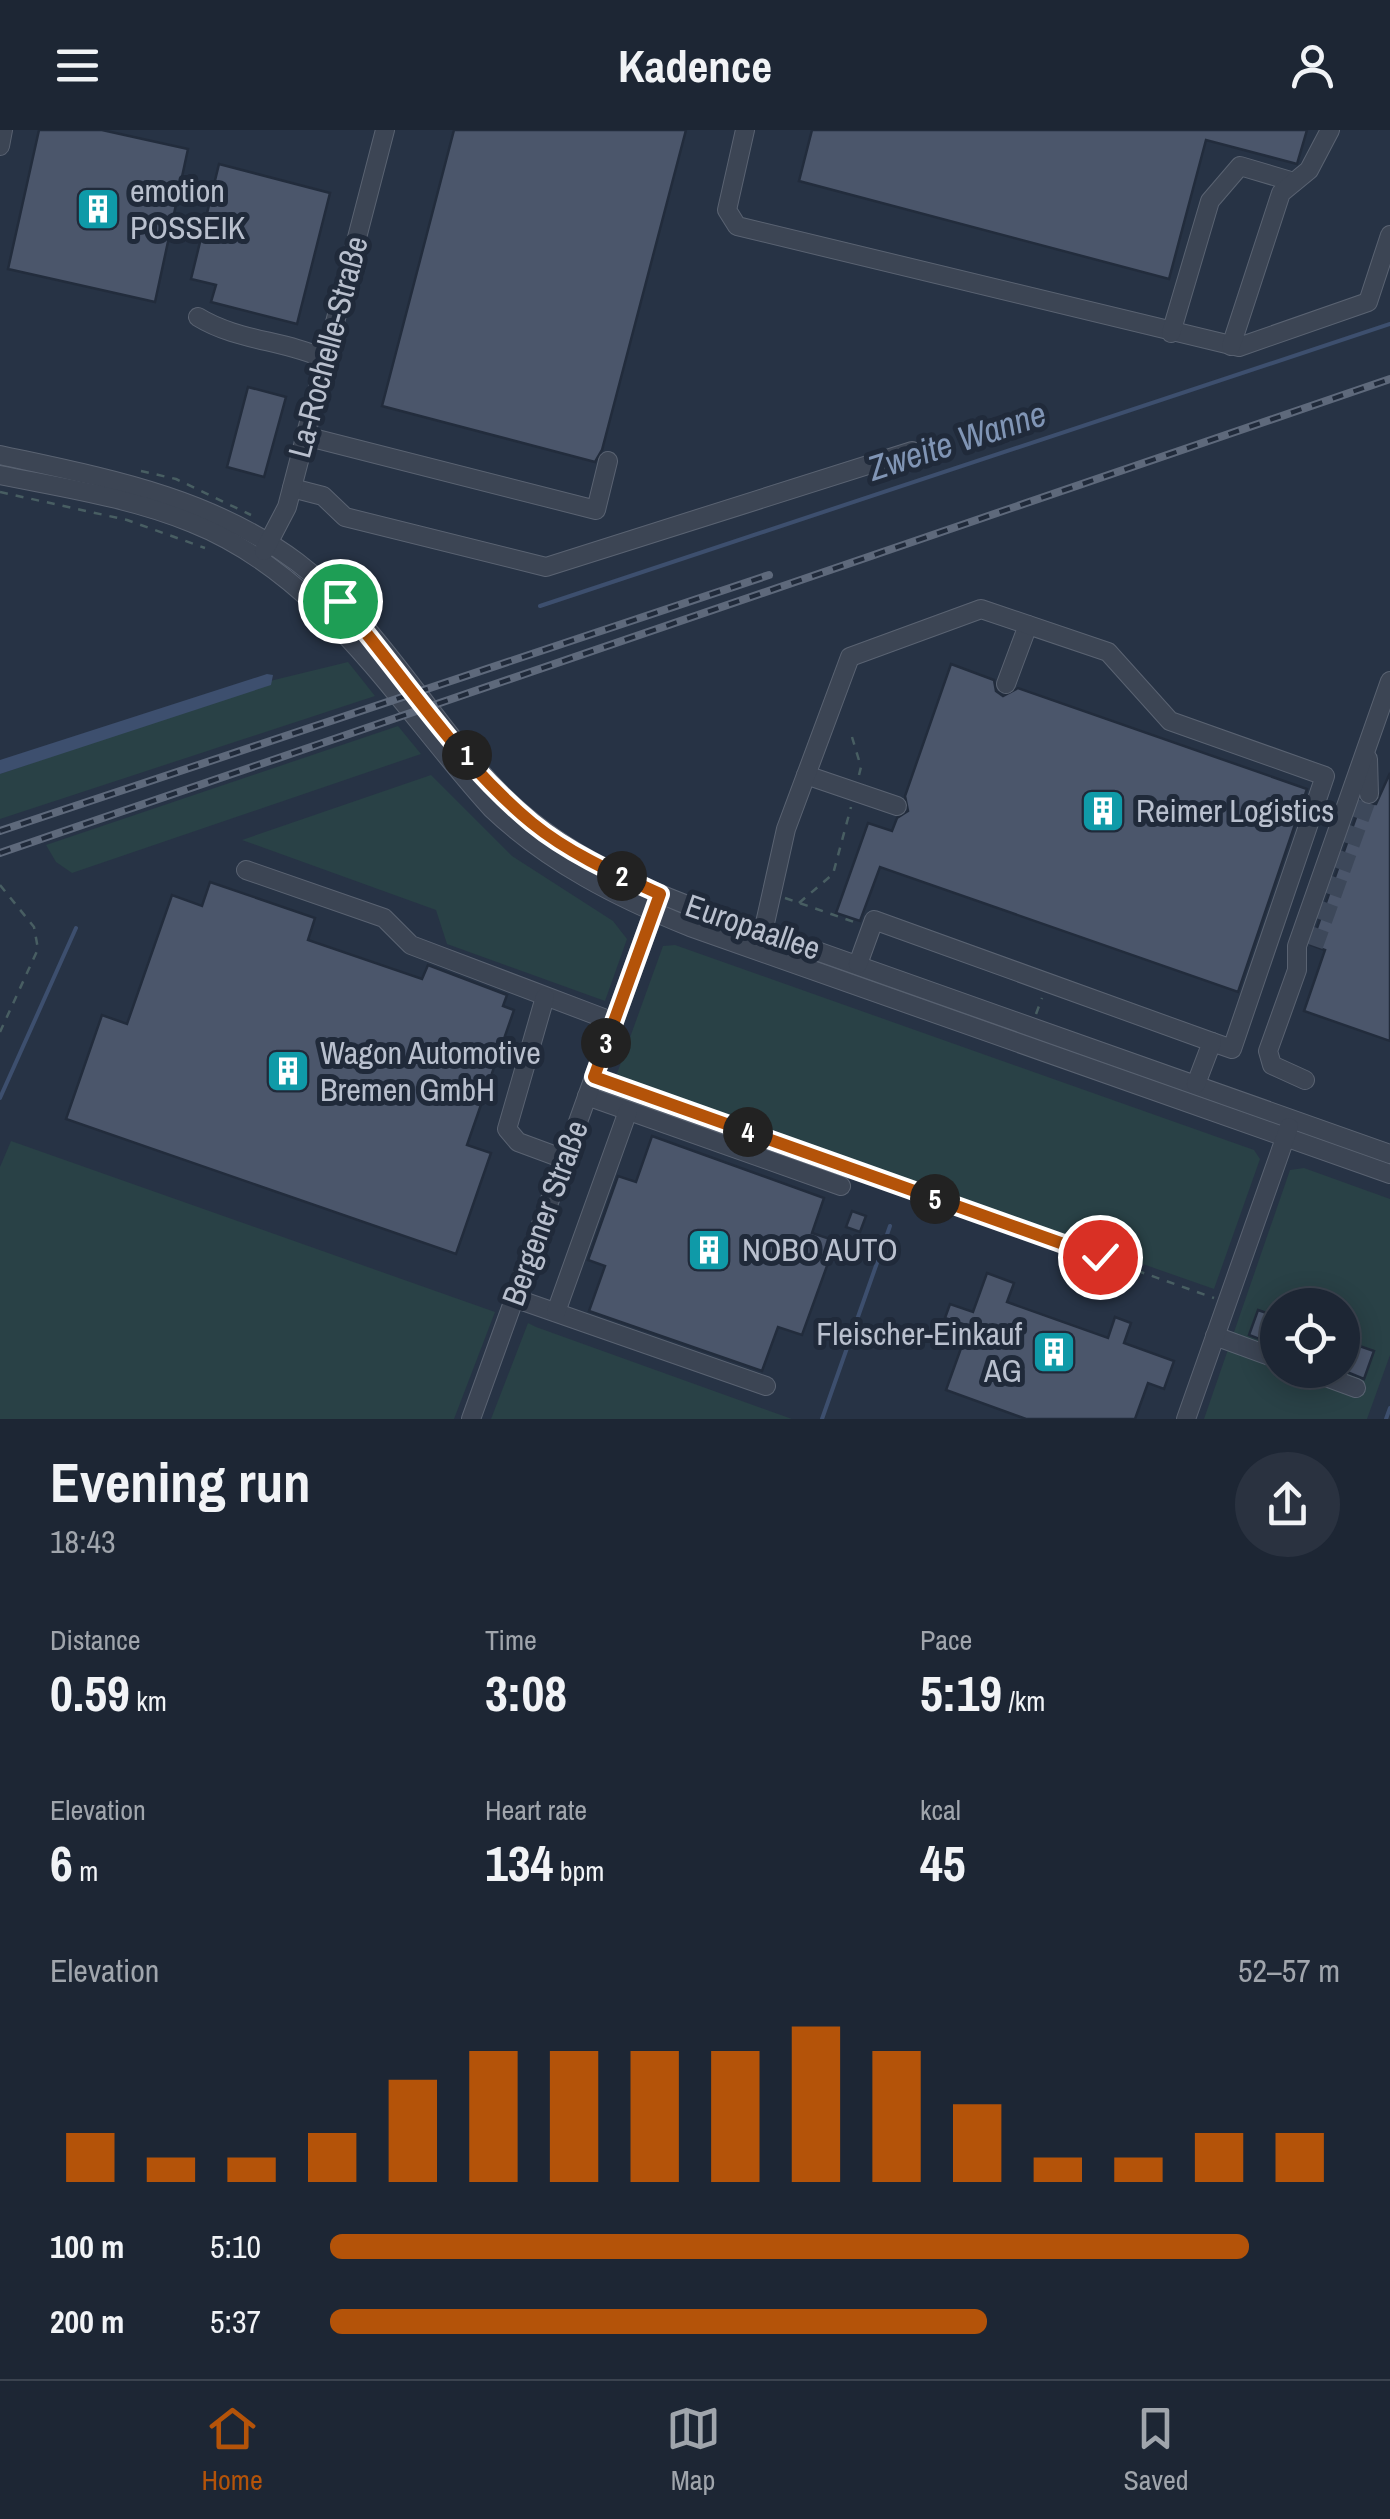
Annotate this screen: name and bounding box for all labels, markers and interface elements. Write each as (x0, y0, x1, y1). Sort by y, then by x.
text: Kadence (618, 35, 772, 96)
icon: menu (50, 38, 105, 93)
icon: person (1285, 38, 1340, 93)
place label: emotion POSSEIK (130, 169, 246, 249)
building icon: emotion POSSEIK (75, 186, 121, 232)
street label: La-Rochelle-Straße (277, 231, 378, 462)
water label: Zweite Wanne (861, 390, 1052, 492)
pin (298, 559, 383, 644)
icon: arrive (313, 574, 368, 629)
pin: 1 (442, 730, 492, 780)
text: 1 (461, 736, 473, 774)
building icon: Reimer Logistics (1080, 788, 1126, 834)
place label: Reimer Logistics (1136, 789, 1334, 832)
pin: 2 (597, 851, 647, 901)
text: 2 (616, 857, 628, 895)
street label: Europaallee (680, 883, 826, 970)
pin: 3 (581, 1018, 631, 1068)
text: 3 (600, 1024, 612, 1062)
place label: Wagon Automotive Bremen GmbH (320, 1031, 541, 1111)
building icon: Wagon Automotive Bremen GmbH (265, 1048, 311, 1094)
pin: 4 (723, 1107, 773, 1157)
text: 4 (742, 1113, 754, 1151)
street label: Bergener Straße (491, 1114, 598, 1311)
pin: 5 (910, 1174, 960, 1224)
text: 5 (929, 1180, 941, 1218)
pin (1058, 1215, 1143, 1300)
building icon: NOBO AUTO (686, 1227, 732, 1273)
place label: NOBO AUTO (742, 1228, 898, 1271)
icon: check (1073, 1230, 1128, 1285)
map controls (1260, 1288, 1360, 1388)
button: locate (1260, 1288, 1360, 1388)
place label: Fleischer-Einkauf AG (816, 1312, 1023, 1392)
building icon: Fleischer-Einkauf AG (1031, 1329, 1077, 1375)
text: Evening run (50, 1445, 311, 1519)
button: share (1235, 1452, 1340, 1557)
text: 18:43 (50, 1520, 116, 1563)
text: Distance (50, 1621, 141, 1659)
text: Time (485, 1621, 537, 1659)
text: Pace (920, 1621, 972, 1659)
text: 0.59 (50, 1659, 130, 1727)
text: 3:08 (485, 1659, 567, 1727)
text: 5:19 (920, 1659, 1002, 1727)
text: km (130, 1682, 167, 1720)
text: /km (1002, 1682, 1045, 1720)
text: Elevation (50, 1791, 146, 1829)
text: Heart rate (485, 1791, 587, 1829)
text: kcal (920, 1791, 961, 1829)
text: 6 (50, 1829, 73, 1897)
text: 134 (485, 1829, 553, 1897)
text: 45 (920, 1829, 966, 1897)
text: m (73, 1852, 98, 1890)
text: bpm (553, 1852, 604, 1890)
text: Elevation (50, 1949, 159, 1992)
text: 52–57 m (1238, 1949, 1340, 1992)
text: 100 m (50, 2225, 124, 2268)
text: 5:10 (210, 2225, 261, 2268)
text: 200 m (50, 2300, 124, 2343)
text: 5:37 (210, 2300, 261, 2343)
tab: Home (201, 2401, 263, 2499)
tab: Map (666, 2401, 721, 2499)
tab: Saved (1123, 2401, 1189, 2499)

